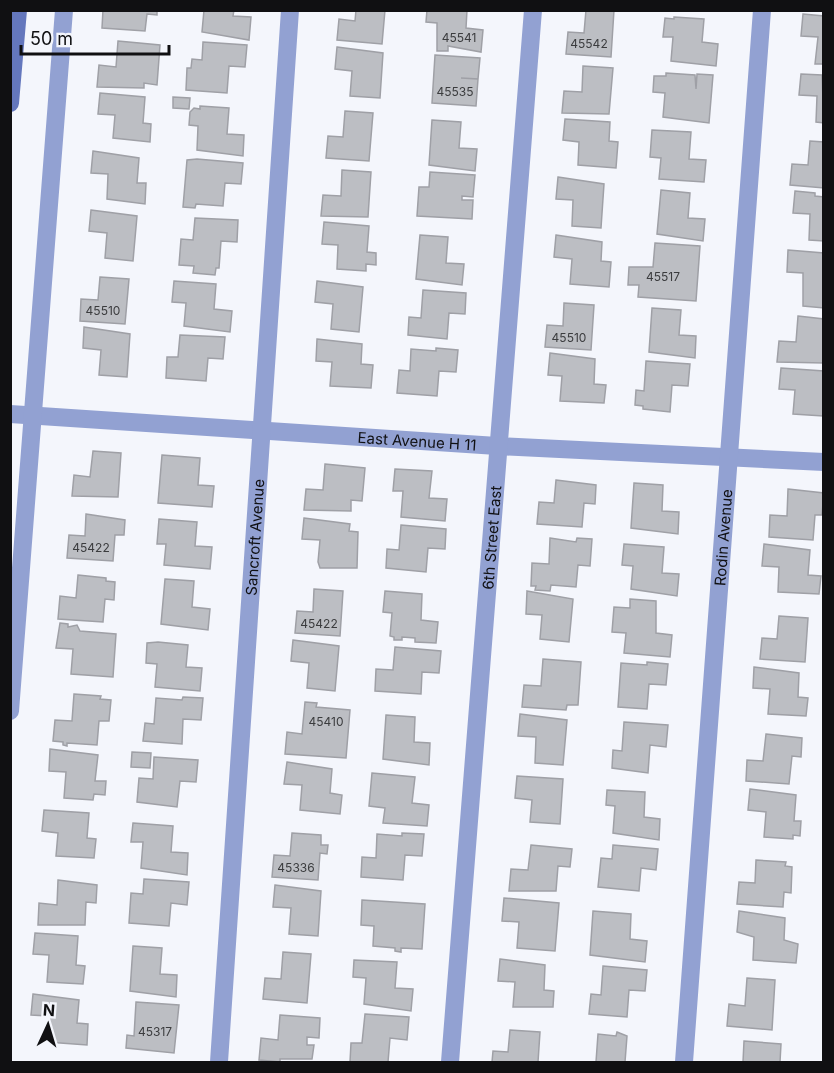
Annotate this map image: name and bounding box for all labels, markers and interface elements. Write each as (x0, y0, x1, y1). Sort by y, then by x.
scale bar (21, 18, 170, 56)
text: 50 m (30, 28, 73, 49)
house number: 45541 (442, 30, 476, 45)
house number: 45542 (570, 36, 608, 51)
house number: 45535 (436, 84, 474, 99)
house number: 45517 (646, 269, 680, 284)
house number: 45510 (86, 303, 120, 318)
house number: 45510 (552, 330, 586, 345)
street label: East Avenue H 11 (357, 427, 477, 454)
street label: Sancroft Avenue (241, 478, 268, 596)
street label: 6th Street East (478, 485, 505, 590)
street label: Rodin Avenue (710, 488, 736, 587)
house number: 45422 (72, 540, 110, 555)
house number: 45422 (300, 616, 338, 631)
house number: 45410 (308, 714, 344, 729)
house number: 45336 (277, 860, 315, 875)
north arrow (18, 995, 78, 1055)
text: N (42, 1000, 56, 1020)
house number: 45317 (138, 1024, 172, 1039)

